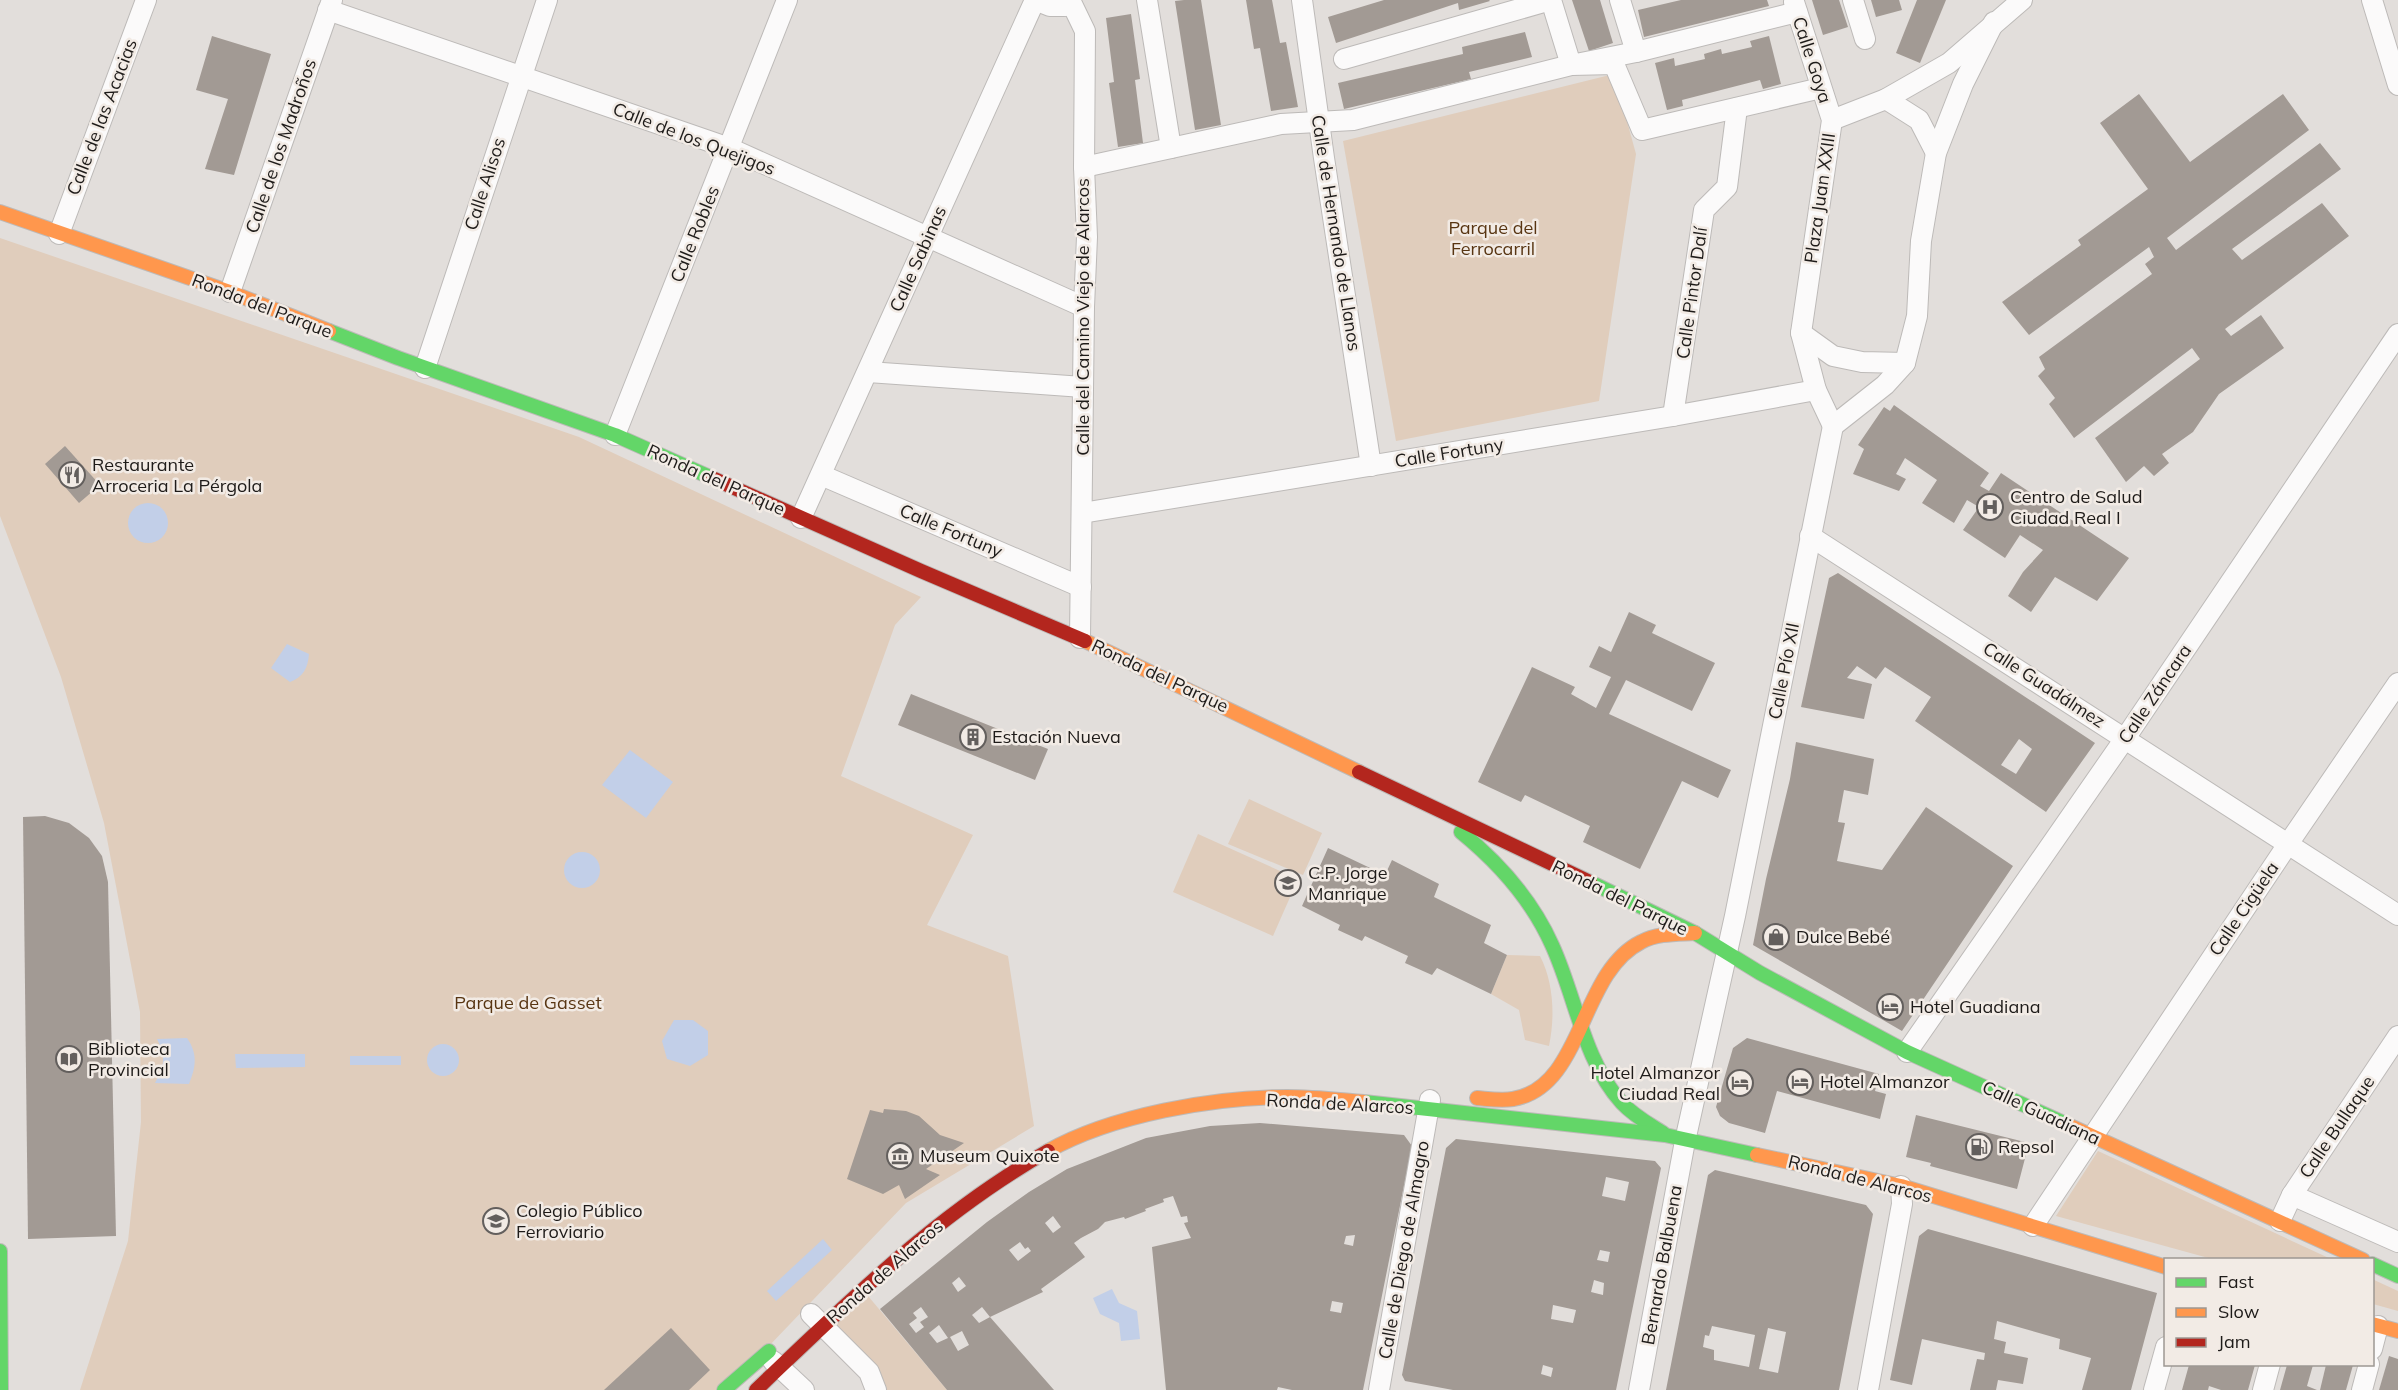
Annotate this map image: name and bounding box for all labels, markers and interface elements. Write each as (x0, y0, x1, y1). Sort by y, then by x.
street label: Calle Goya (1788, 14, 1837, 106)
street label: Calle de las Acacias (61, 35, 142, 198)
street label: Calle de los Madroños (240, 56, 321, 236)
street label: Calle de los Quejigos (610, 97, 779, 180)
street label: Calle de Hernando de Llanos (1306, 113, 1367, 353)
street label: Plaza Juan XXIII (1799, 131, 1840, 265)
street label: Calle Alisos (459, 135, 510, 233)
street label: Calle del Camino Viejo de Alarcos (1071, 178, 1094, 456)
street label: Calle Robles (665, 182, 724, 286)
street label: Calle Sabinas (884, 202, 951, 315)
park label: Parque del Ferrocarril (1448, 216, 1538, 260)
street label: Calle Pintor Dalí (1671, 224, 1712, 360)
street label: Ronda del Parque (189, 268, 336, 343)
street label: Calle Fortuny (1393, 433, 1505, 472)
street label: Ronda del Parque (644, 439, 789, 520)
place label: Restaurante Arroceria La Pérgola (92, 453, 262, 497)
restaurant icon: Restaurante Arroceria La Pérgola (57, 460, 87, 490)
place label: Centro de Salud Ciudad Real I (2010, 485, 2143, 529)
hospital icon: Centro de Salud Ciudad Real I (1975, 492, 2005, 522)
street label: Calle Fortuny (896, 499, 1007, 563)
street label: Calle Pío XII (1763, 621, 1804, 721)
street label: Ronda del Parque (1088, 634, 1232, 717)
street label: Calle Guadálmez (1979, 637, 2110, 733)
street label: Calle Záncara (2113, 640, 2196, 748)
building icon: Estación Nueva (958, 722, 988, 752)
place label: Estación Nueva (992, 725, 1121, 748)
street label: Ronda del Parque (1548, 855, 1692, 940)
street label: Calle Cigüela (2204, 857, 2283, 960)
place label: C.P. Jorge Manrique (1308, 861, 1387, 905)
school or university icon: C.P. Jorge Manrique (1273, 868, 1303, 898)
shop icon: Dulce Bebé (1761, 922, 1791, 952)
place label: Dulce Bebé (1796, 925, 1890, 948)
park label: Parque de Gasset (454, 991, 602, 1014)
hotel icon: Hotel Guadiana (1875, 992, 1905, 1022)
place label: Hotel Guadiana (1910, 995, 2041, 1018)
place label: Biblioteca Provincial (88, 1037, 170, 1081)
library icon: Biblioteca Provincial (54, 1044, 84, 1074)
place label: Hotel Almanzor Ciudad Real (1590, 1061, 1720, 1105)
hotel icon: Hotel Almanzor (1785, 1067, 1815, 1097)
hotel icon: Hotel Almanzor Ciudad Real (1725, 1068, 1755, 1098)
place label: Hotel Almanzor (1820, 1070, 1950, 1093)
street label: Calle Bullaque (2294, 1071, 2379, 1182)
street label: Calle Guadiana (1979, 1075, 2104, 1150)
street label: Ronda de Alarcos (1266, 1088, 1414, 1119)
fuel station icon: Repsol (1964, 1132, 1994, 1162)
place label: Repsol (1998, 1135, 2054, 1158)
street label: Calle de Diego de Almagro (1373, 1139, 1434, 1361)
museum icon: Museum Quixote (885, 1141, 915, 1171)
place label: Museum Quixote (920, 1144, 1060, 1167)
street label: Ronda de Alarcos (1786, 1150, 1934, 1208)
street label: Bernardo Balbuena (1636, 1183, 1687, 1347)
place label: Colegio Público Ferroviario (516, 1199, 643, 1243)
school or university icon: Colegio Público Ferroviario (481, 1206, 511, 1236)
street label: Ronda de Alarcos (822, 1215, 948, 1329)
legend (2164, 1258, 2374, 1366)
text: Fast (2218, 1270, 2254, 1293)
text: Slow (2218, 1300, 2260, 1323)
text: Jam (2218, 1330, 2251, 1353)

